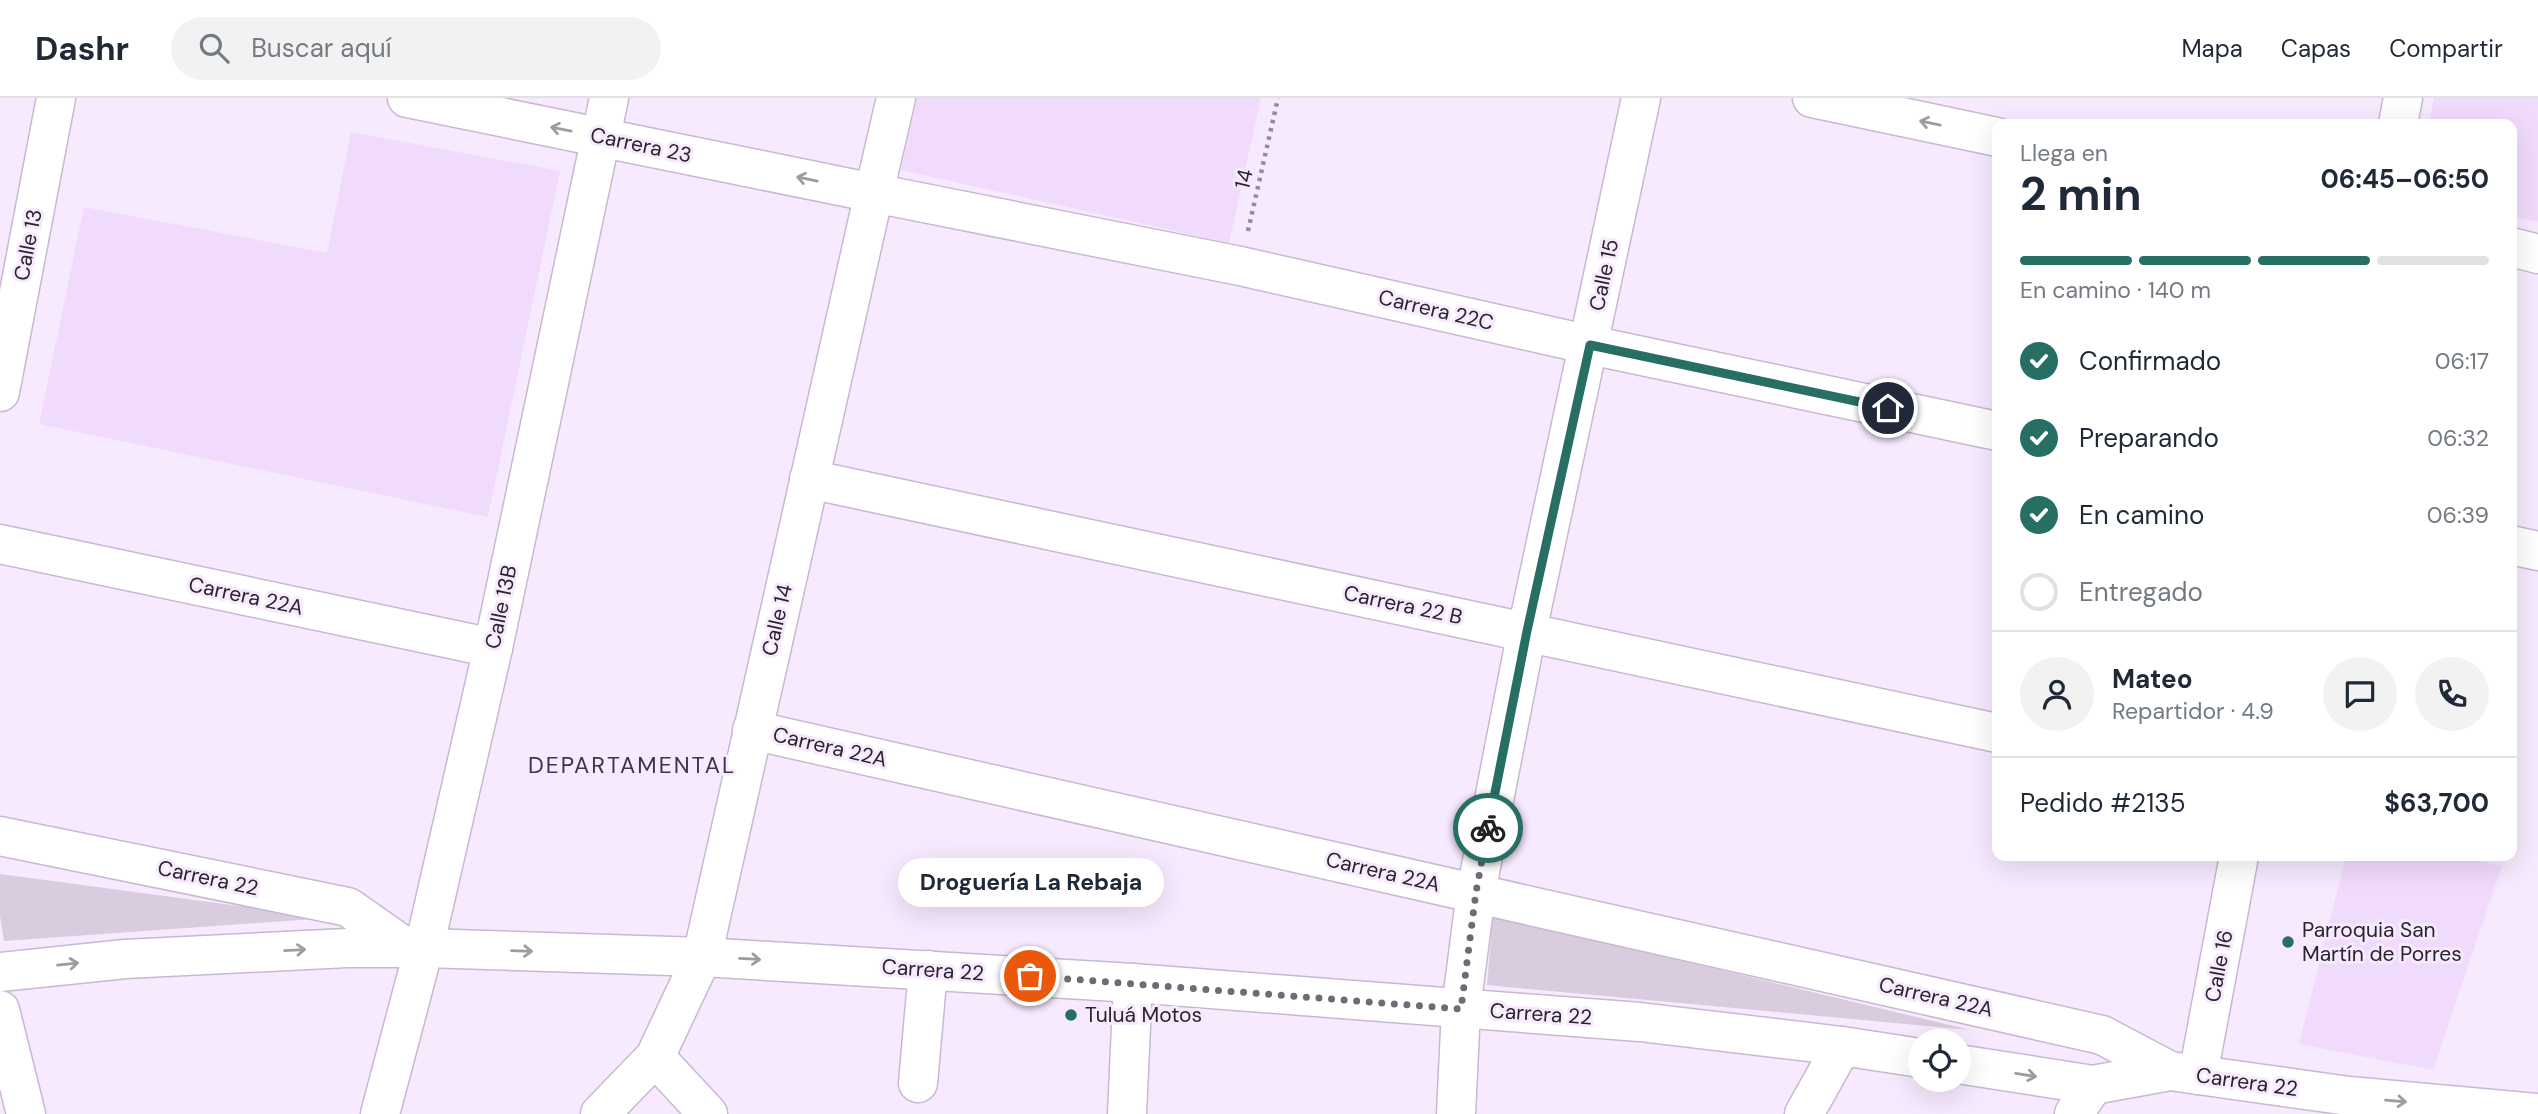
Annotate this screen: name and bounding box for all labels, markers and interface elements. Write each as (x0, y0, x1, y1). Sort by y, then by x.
search box (171, 17, 661, 80)
text: Dashr (35, 27, 129, 70)
icon: search (195, 29, 233, 67)
text: Buscar aquí (251, 31, 391, 65)
text: Mapa (2181, 33, 2243, 64)
text: Capas (2281, 33, 2351, 64)
text: Compartir (2389, 33, 2503, 64)
one-way arrow (1919, 115, 1942, 129)
one-way arrow (550, 121, 573, 135)
street label: Carrera 23 (588, 121, 694, 169)
text: Llega en (2020, 138, 2108, 168)
text: 06:45–06:50 (2321, 162, 2489, 196)
text: 2 min (2020, 164, 2142, 224)
street label: 14 (1228, 166, 1260, 192)
one-way arrow (796, 172, 819, 186)
street label: Calle 13 (7, 207, 49, 283)
street label: Calle 15 (1583, 237, 1625, 313)
text: En camino · 140 m (2020, 275, 2211, 305)
street label: Carrera 22C (1376, 283, 1496, 337)
icon: check (2020, 342, 2058, 380)
text: Confirmado (2079, 344, 2221, 378)
text: 06:17 (2435, 346, 2489, 376)
pin (1858, 378, 1918, 438)
icon: home (1869, 389, 1907, 427)
icon: check (2020, 419, 2058, 457)
text: Preparando (2079, 421, 2219, 455)
text: 06:32 (2427, 423, 2489, 453)
icon: check (2020, 496, 2058, 534)
text: En camino (2079, 498, 2204, 532)
text: 06:39 (2427, 500, 2489, 530)
street label: Calle 13B (478, 563, 524, 651)
street label: Carrera 22A (186, 570, 306, 622)
text: Entregado (2079, 575, 2203, 609)
street label: Carrera 22 B (1341, 579, 1465, 631)
street label: Calle 14 (755, 581, 799, 659)
button: person (2020, 657, 2094, 731)
button: chat (2323, 657, 2397, 731)
button: phone (2415, 657, 2489, 731)
text: Mateo (2112, 662, 2193, 696)
text: Repartidor · 4.9 (2112, 696, 2274, 726)
street label: Carrera 22A (770, 720, 890, 774)
district label: DEPARTAMENTAL (528, 750, 736, 780)
text: Pedido #2135 (2020, 786, 2186, 820)
text: $63,700 (2384, 786, 2489, 820)
courier (1453, 793, 1523, 863)
icon: bike (1469, 809, 1507, 847)
street label: Carrera 22A (1323, 845, 1443, 899)
street label: Carrera 22 (155, 854, 261, 902)
callout: Droguería La Rebaja (897, 857, 1163, 906)
text: Droguería La Rebaja (920, 867, 1142, 897)
place label: Parroquia San Martín de Porres (2302, 916, 2462, 968)
street label: Calle 16 (2198, 927, 2240, 1005)
marker: Parroquia San Martín de Porres (2280, 934, 2296, 950)
one-way arrow (283, 944, 306, 957)
one-way arrow (511, 944, 534, 958)
pin (1000, 946, 1060, 1006)
street label: Carrera 22 (881, 952, 985, 988)
one-way arrow (738, 953, 761, 966)
icon: bag (1011, 957, 1049, 995)
one-way arrow (56, 958, 79, 971)
street label: Carrera 22A (1876, 970, 1996, 1024)
street label: Carrera 22 (1489, 996, 1593, 1032)
place label: Tuluá Motos (1085, 1001, 1202, 1029)
marker: Tuluá Motos (1063, 1007, 1079, 1023)
map controls (1908, 1029, 1971, 1092)
button: locate (1908, 1029, 1971, 1092)
street label: Carrera 22 (2194, 1061, 2300, 1103)
one-way arrow (2014, 1069, 2037, 1082)
one-way arrow (2384, 1095, 2407, 1108)

